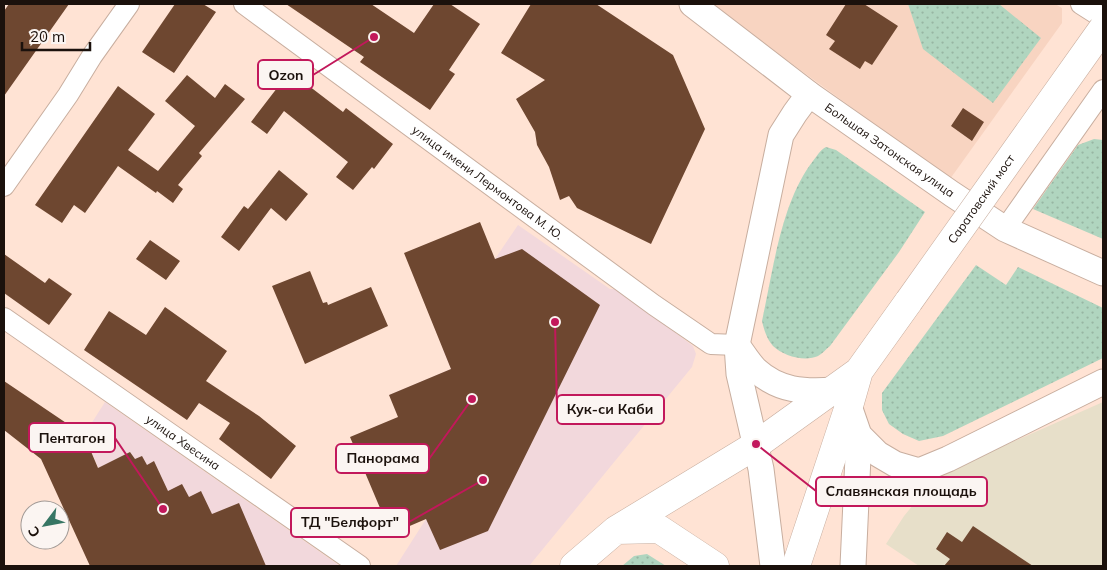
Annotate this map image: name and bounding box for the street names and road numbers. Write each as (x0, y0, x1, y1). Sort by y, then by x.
street label: Большая Затонская улица (822, 99, 958, 201)
street label: улица имени Лермонтова М. Ю. (409, 122, 566, 243)
street label: Саратовский мост (944, 151, 1018, 246)
street label: улица Хвесина (143, 411, 223, 473)

